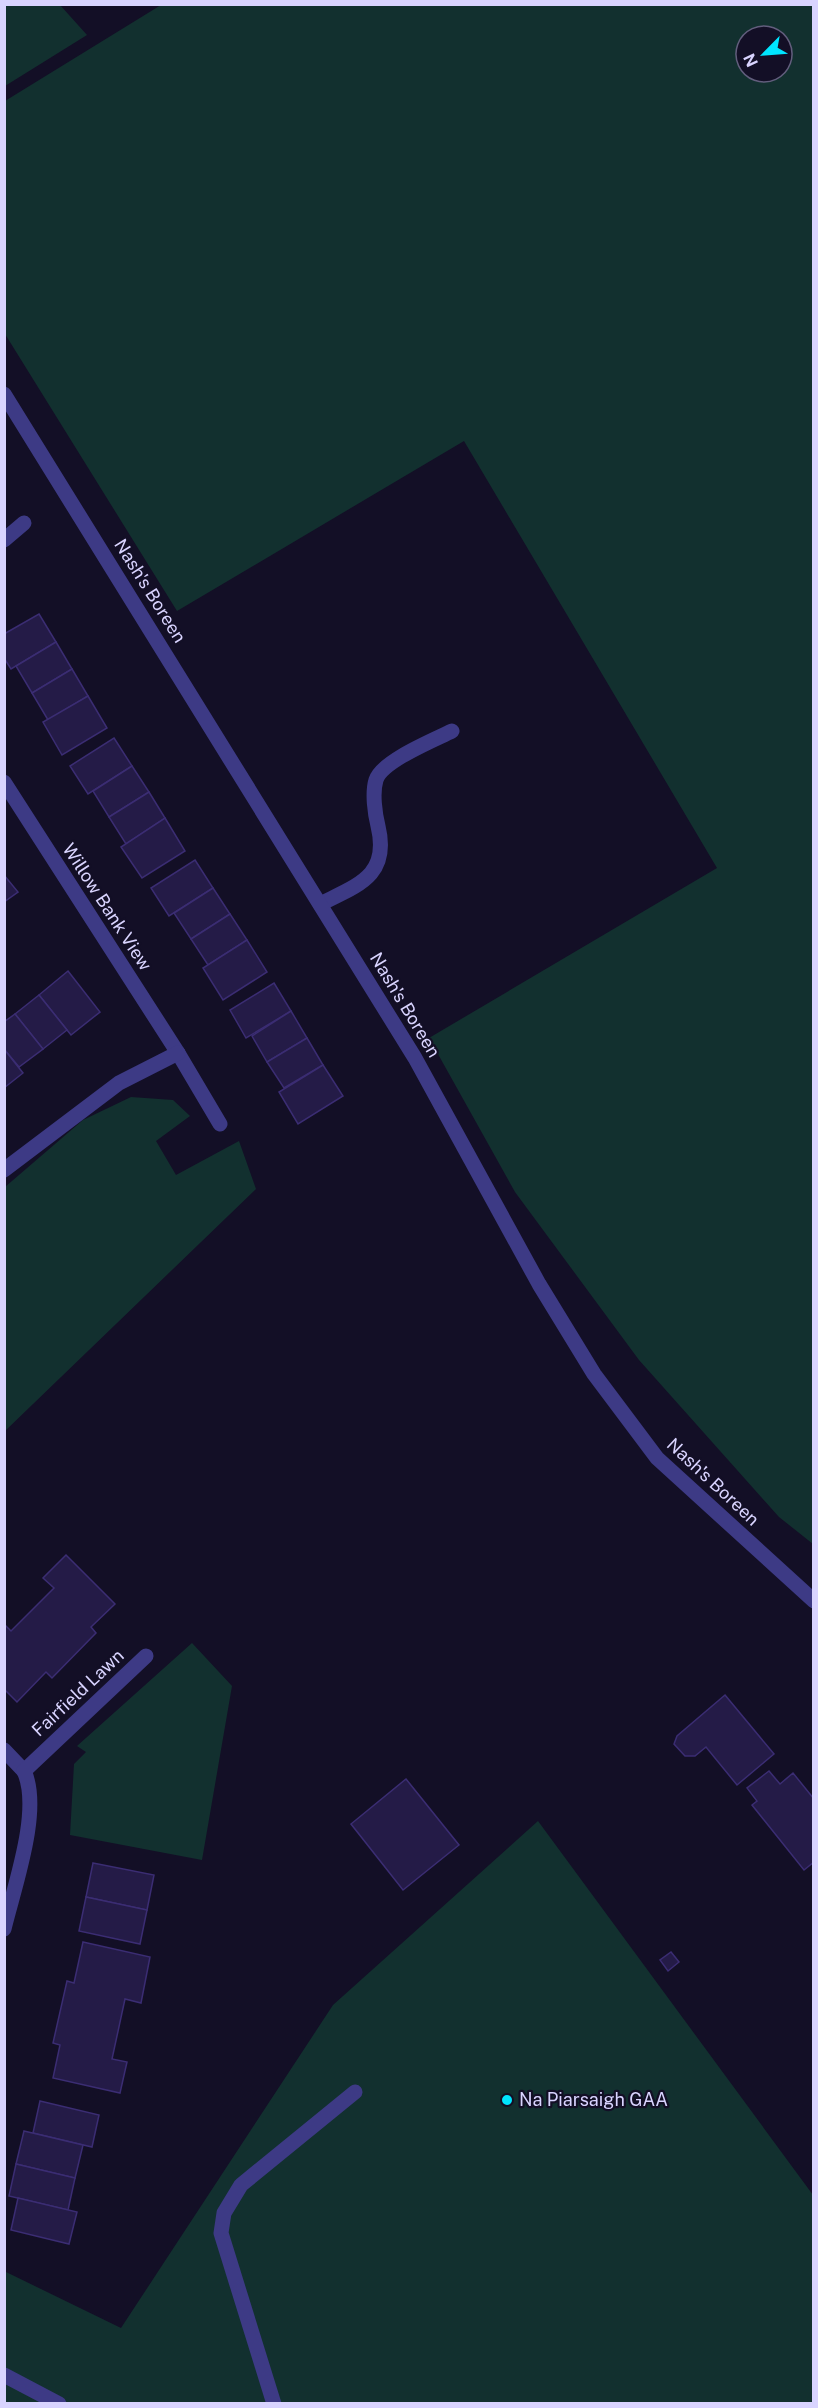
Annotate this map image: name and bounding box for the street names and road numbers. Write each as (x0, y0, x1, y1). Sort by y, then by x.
street label: Nash's Boreen (110, 535, 191, 647)
street label: Willow Bank View (58, 839, 156, 974)
street label: Nash's Boreen (366, 949, 445, 1061)
street label: Nash's Boreen (663, 1434, 764, 1530)
street label: Fairfield Lawn (27, 1645, 128, 1741)

